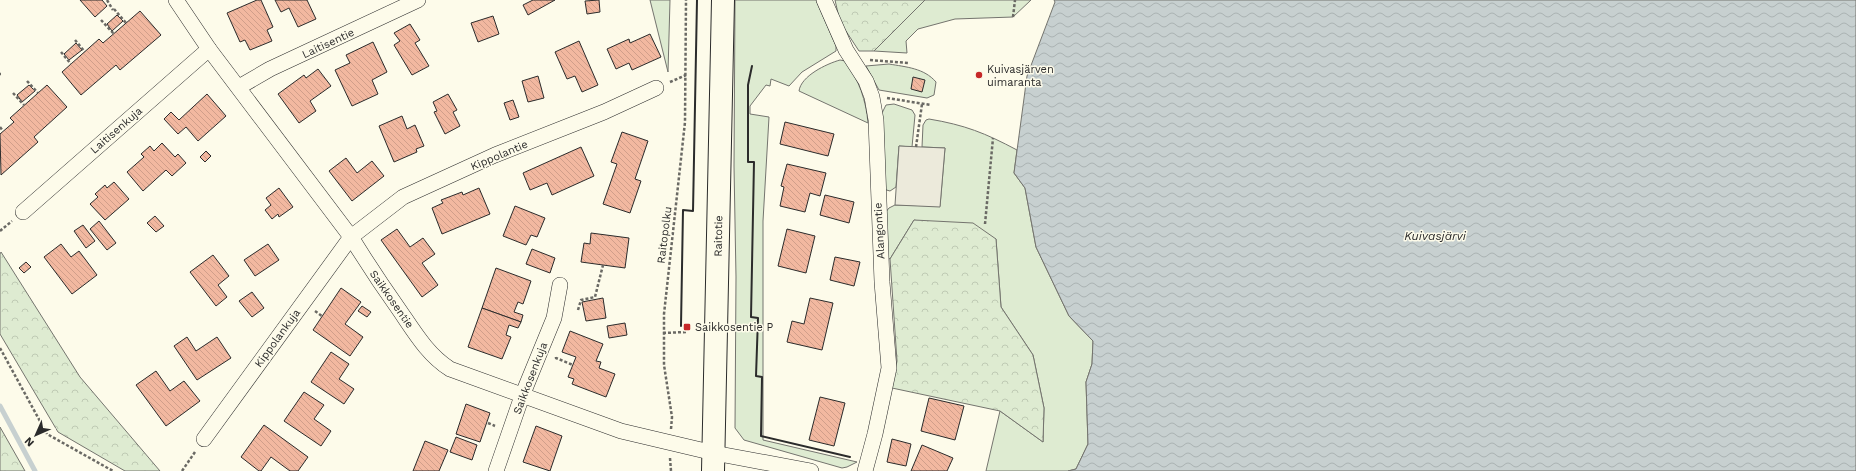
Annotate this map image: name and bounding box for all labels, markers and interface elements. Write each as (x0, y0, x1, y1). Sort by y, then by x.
street label: Laitisentie (300, 26, 356, 61)
place label: Kuivasjärven uimaranta (987, 63, 1054, 89)
marker: Kuivasjärven uimaranta (974, 70, 984, 80)
street label: Laitisenkuja (88, 104, 145, 156)
street label: Kippolantie (469, 138, 530, 173)
street label: Alangontie (872, 202, 887, 260)
street label: Raitopolku (655, 206, 674, 264)
street label: Raitotie (712, 215, 725, 257)
water label: Kuivasjärvi (1404, 229, 1467, 243)
street label: Saikkosentie (367, 268, 416, 331)
street label: Kippolankuja (252, 307, 303, 370)
place label: Saikkosentie P (695, 321, 773, 334)
marker: Saikkosentie P (682, 322, 692, 332)
street label: Saikkosenkuja (511, 340, 550, 416)
north arrow (16, 415, 56, 455)
text: N (22, 434, 37, 449)

